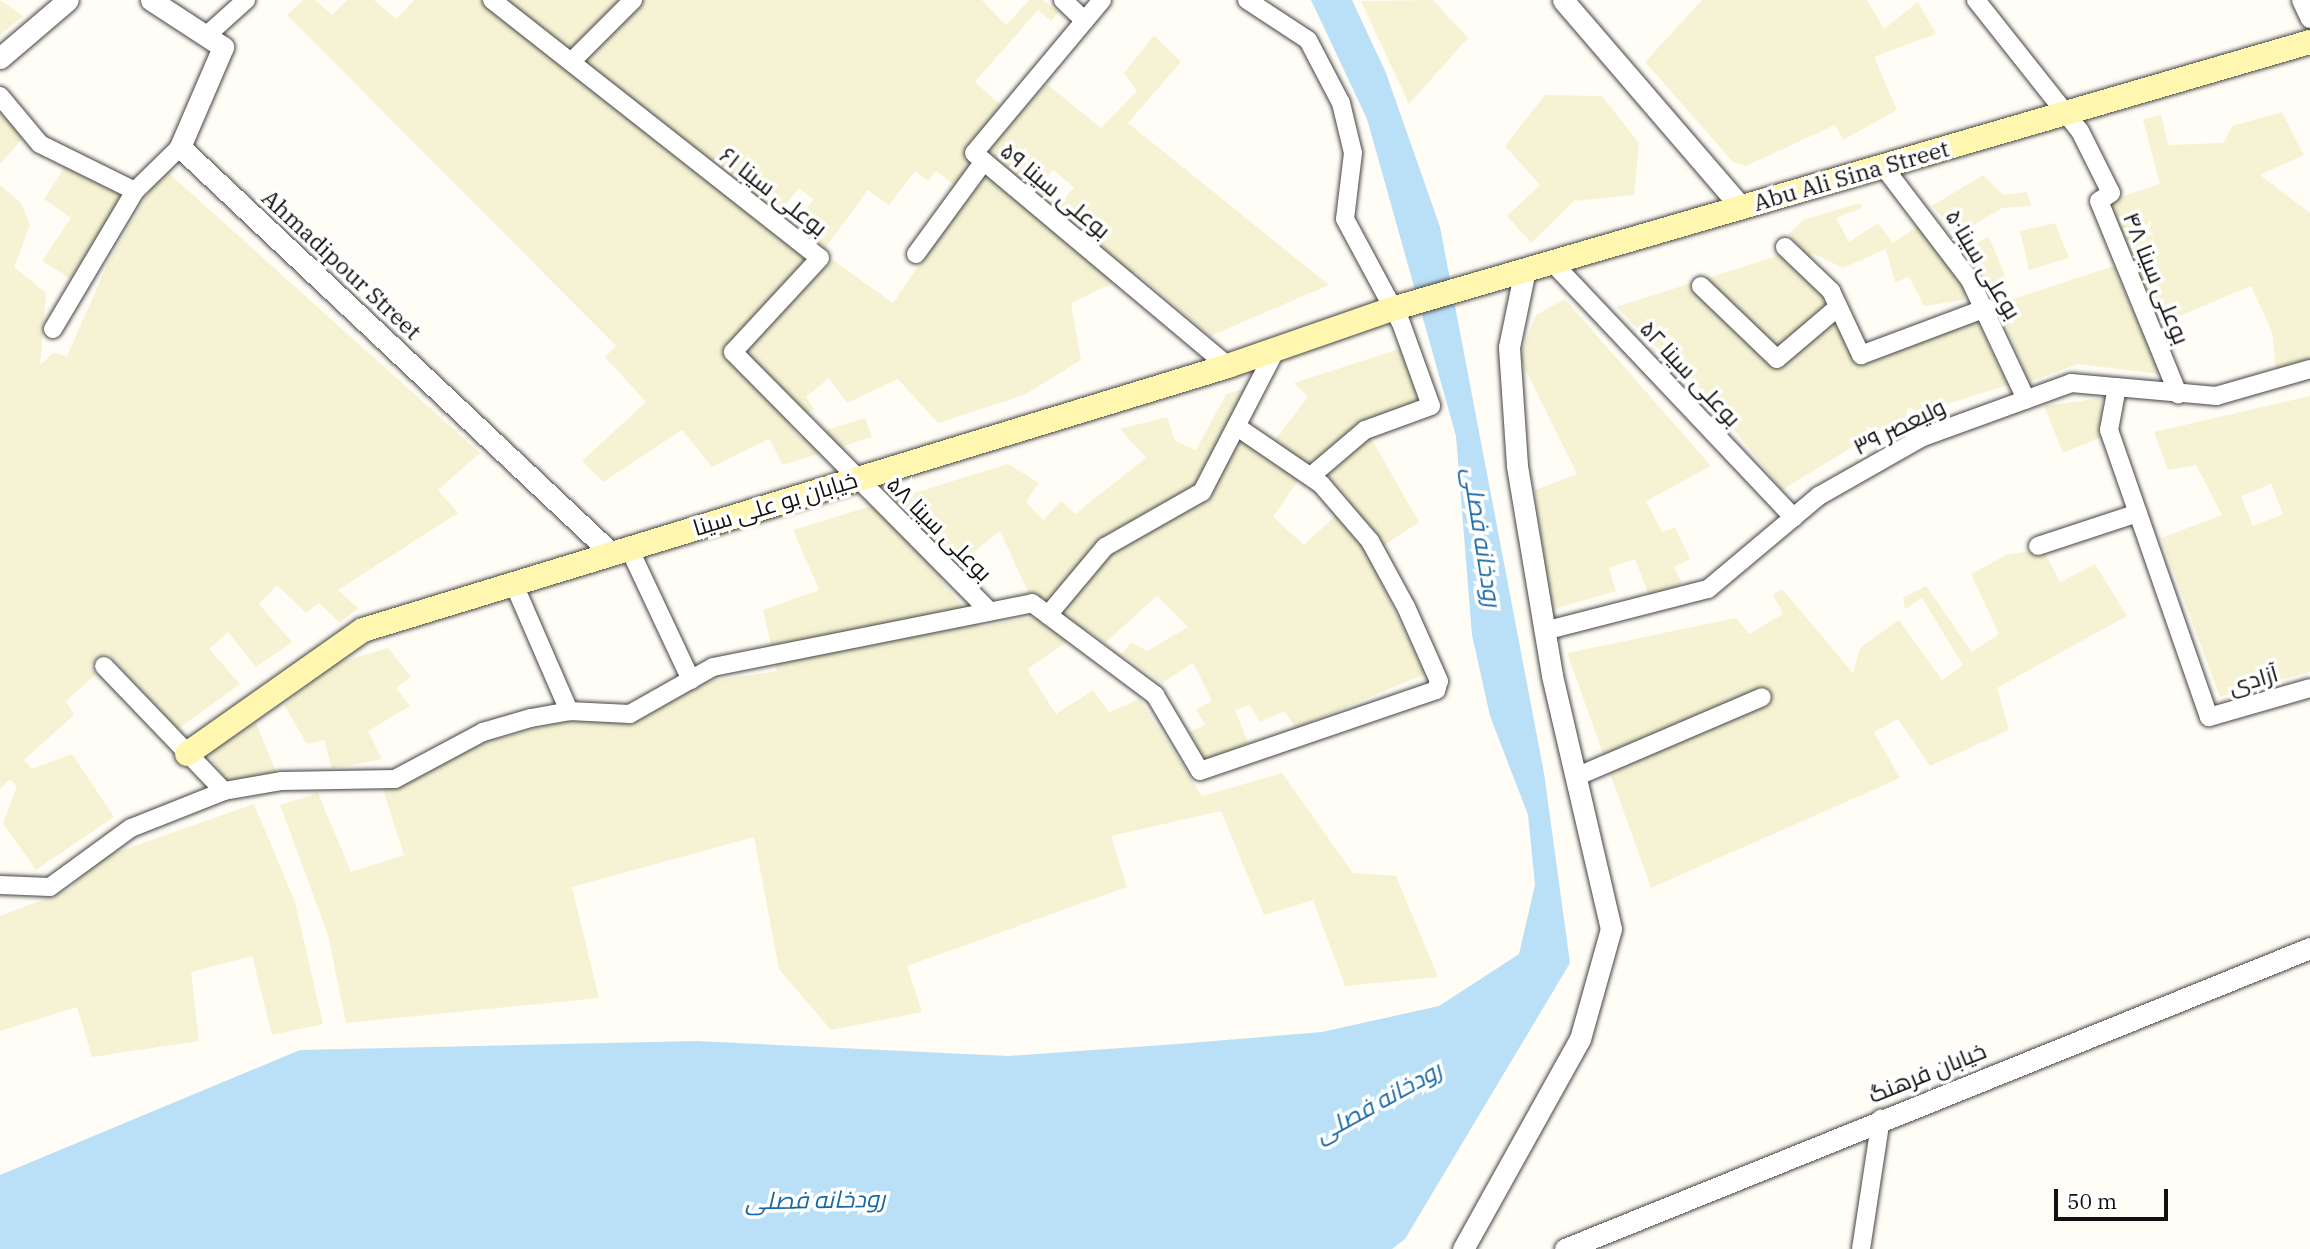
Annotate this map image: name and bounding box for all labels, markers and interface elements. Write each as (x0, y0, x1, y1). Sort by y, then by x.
street label: Abu Ali Sina Street (1750, 134, 1952, 216)
street label: بوعلی سینا ۵۹ (995, 136, 1117, 244)
street label: بوعلی سینا ۶۱ (715, 141, 833, 241)
street label: Ahmadipour Street (257, 183, 427, 345)
street label: بوعلی سینا۵۰ (1940, 204, 2028, 324)
street label: بوعلی سینا ۴۸ (2118, 208, 2196, 348)
street label: بوعلی سینا ۵۲ (1635, 314, 1747, 432)
street label: ولیعصر ۳۹ (1849, 392, 1949, 460)
street label: خیابان بو علی سینا (690, 465, 860, 541)
water label: رودخانه فصلی (1457, 465, 1507, 609)
street label: بوعلی سینا ۵۸ (882, 470, 998, 586)
street label: آزادی (2225, 659, 2281, 699)
street label: خیابان فرهنگ (1864, 1036, 1990, 1108)
water label: رودخانه فصلی (1310, 1055, 1446, 1149)
scale bar (2058, 1176, 2172, 1220)
water label: رودخانه فصلی (745, 1184, 885, 1216)
text: 50 m (2067, 1187, 2117, 1215)

